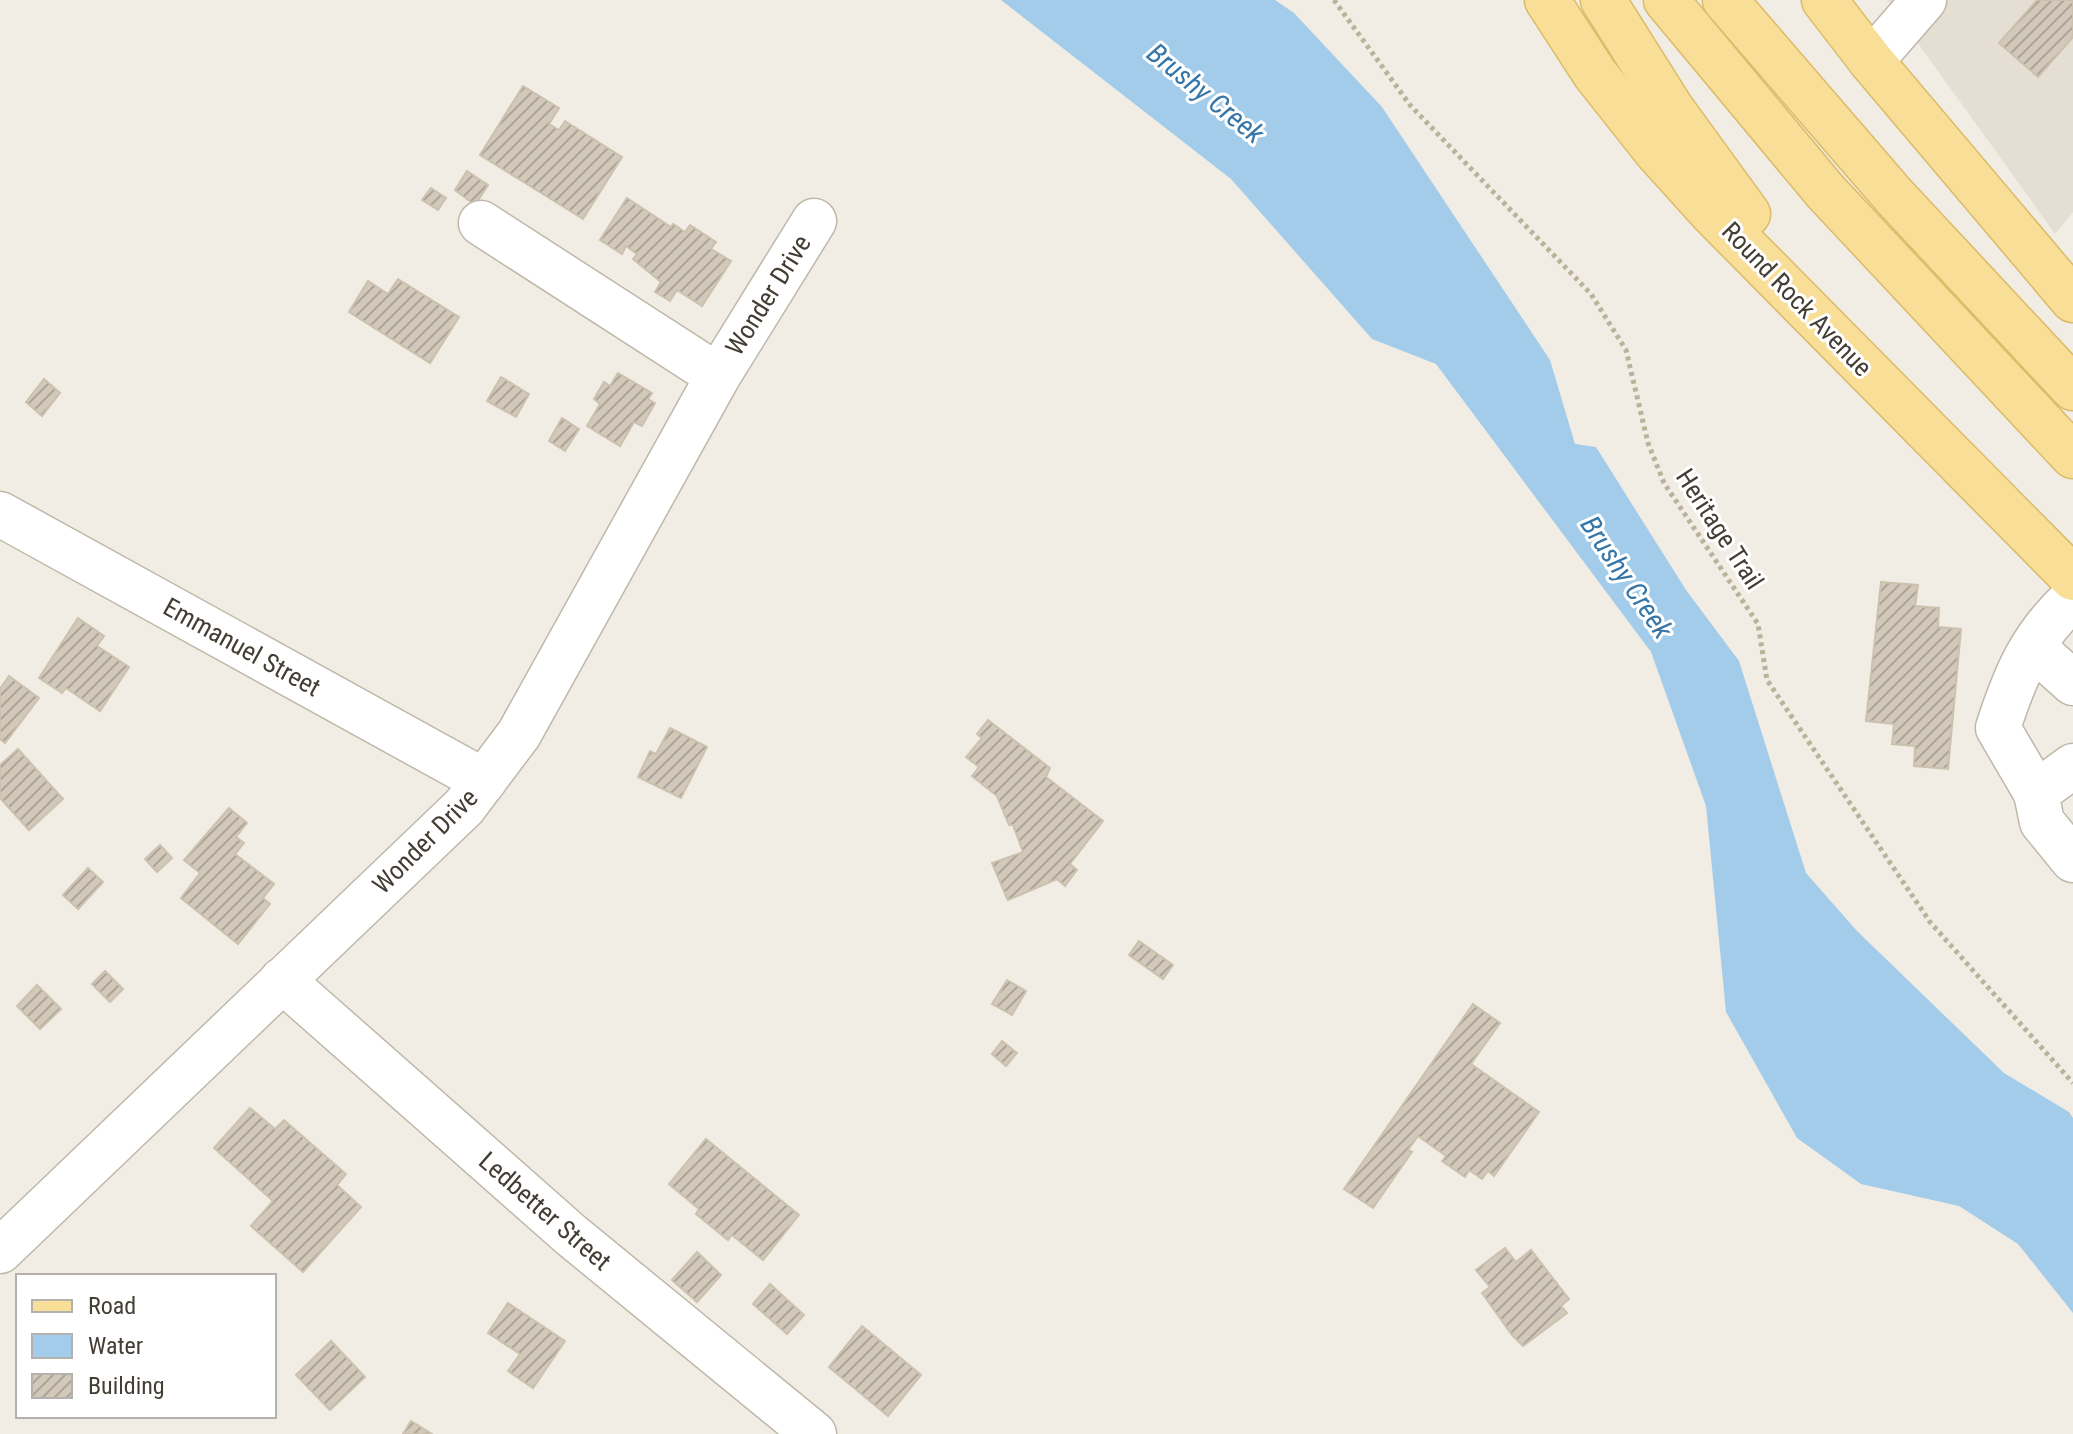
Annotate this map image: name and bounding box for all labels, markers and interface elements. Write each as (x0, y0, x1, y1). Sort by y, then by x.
water label: Brushy Creek (1141, 36, 1271, 151)
street label: Round Rock Avenue (1716, 216, 1878, 382)
street label: Wonder Drive (719, 229, 817, 361)
street label: Heritage Trail (1670, 463, 1770, 595)
water label: Brushy Creek (1574, 510, 1680, 645)
street label: Emmanuel Street (158, 592, 326, 702)
street label: Wonder Drive (366, 782, 484, 900)
street label: Ledbetter Street (473, 1146, 617, 1276)
legend (16, 1274, 276, 1418)
text: Road (88, 1292, 136, 1320)
text: Water (88, 1332, 143, 1360)
text: Building (88, 1372, 165, 1400)

